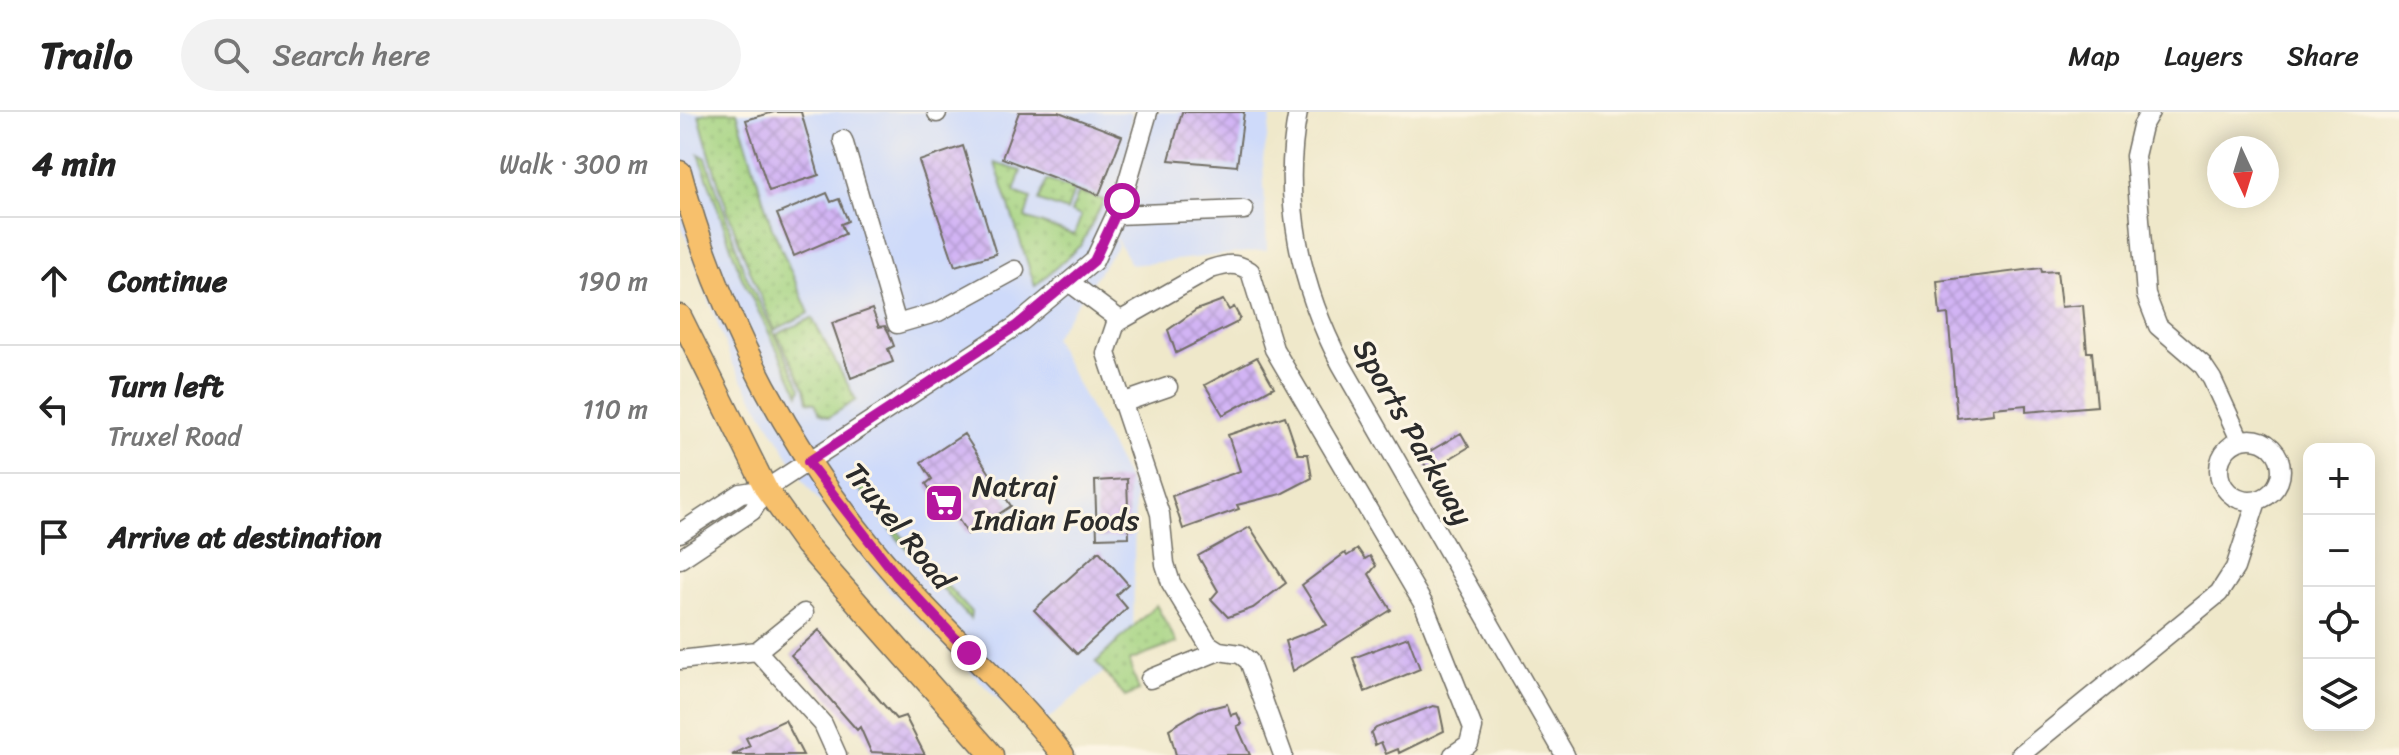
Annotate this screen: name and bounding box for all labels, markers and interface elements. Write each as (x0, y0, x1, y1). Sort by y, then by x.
search box (181, 19, 741, 91)
text: Trailo (40, 22, 133, 89)
text: Search here (273, 28, 431, 82)
text: Map (2068, 31, 2120, 80)
text: Layers (2164, 31, 2243, 80)
text: Share (2287, 31, 2359, 80)
icon: search (209, 33, 253, 77)
text: 4 min (32, 134, 116, 194)
north arrow (2207, 136, 2279, 208)
text: Walk · 300 m (499, 141, 648, 187)
route start (1104, 183, 1140, 219)
text: Continue (108, 254, 227, 308)
text: 190 m (578, 258, 648, 304)
icon: ahead (32, 259, 76, 303)
street label: Sports Parkway (1337, 328, 1489, 536)
text: Turn left (108, 359, 224, 413)
text: 110 m (583, 386, 648, 432)
icon: left (32, 387, 76, 431)
text: Truxel Road (108, 413, 241, 459)
map controls (2303, 443, 2375, 731)
button: + (2303, 443, 2375, 515)
street label: Truxel Road (830, 449, 970, 604)
place label: Natraj Indian Foods (971, 459, 1140, 547)
supermarket icon: Natraj Indian Foods (923, 482, 965, 524)
text: Arrive at destination (108, 510, 382, 564)
icon: arrive (32, 515, 76, 559)
button: − (2303, 515, 2375, 587)
button: locate (2303, 587, 2375, 659)
route end (951, 635, 987, 671)
button: layers (2303, 659, 2375, 731)

